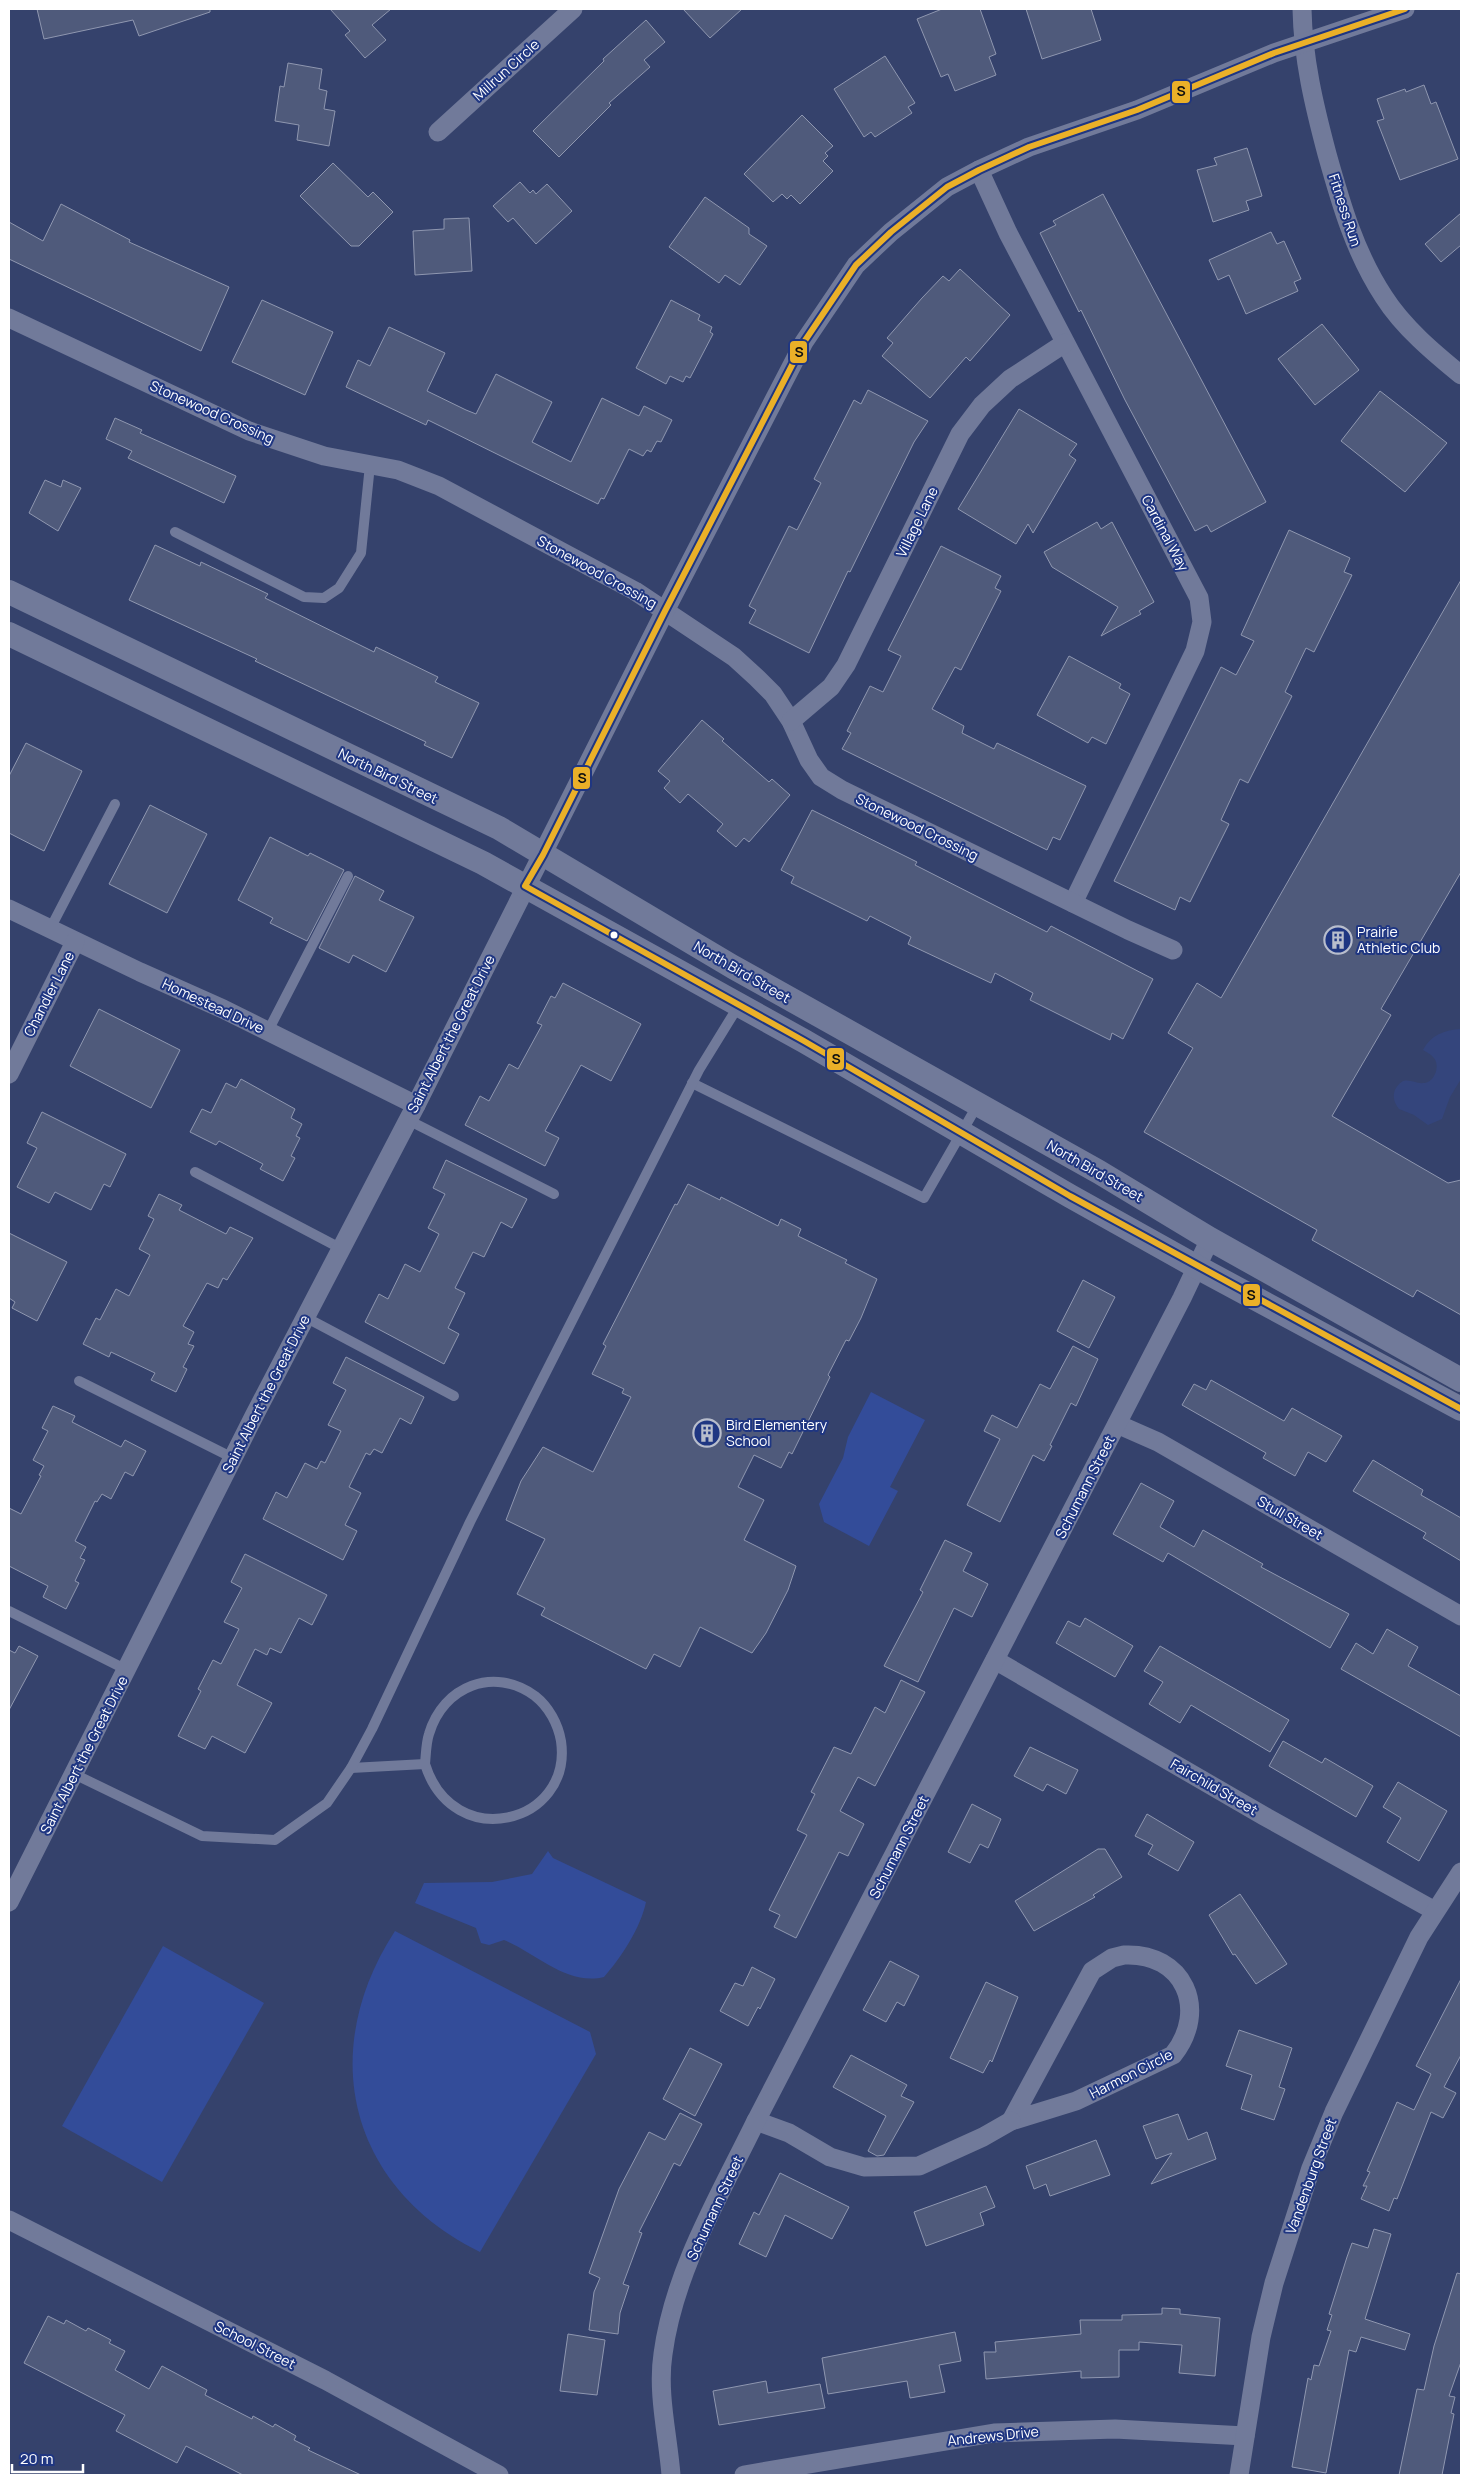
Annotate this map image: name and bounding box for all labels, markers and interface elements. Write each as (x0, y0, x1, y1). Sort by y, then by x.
street label: Millrun Circle (468, 35, 543, 105)
line badge: S (1171, 80, 1191, 104)
text: S (1176, 81, 1186, 100)
street label: Fitness Run (1325, 171, 1366, 249)
line badge: S (789, 340, 808, 364)
text: S (794, 342, 804, 361)
street label: Stonewood Crossing (147, 376, 277, 448)
street label: Village Lane (891, 483, 942, 560)
street label: Cardinal Way (1137, 491, 1194, 575)
street label: Stonewood Crossing (534, 531, 661, 612)
street label: North Bird Street (335, 743, 442, 808)
line badge: S (572, 766, 591, 790)
text: S (577, 768, 587, 787)
street label: Stonewood Crossing (853, 789, 982, 865)
place label: Prairie Athletic Club (1357, 922, 1440, 957)
building icon: Prairie Athletic Club (1323, 925, 1353, 955)
unlabelled marker (609, 930, 619, 940)
street label: North Bird Street (690, 936, 794, 1007)
street label: Chandler Lane (19, 948, 78, 1040)
street label: Saint Albert the Great Drive (402, 951, 499, 1116)
street label: Homestead Drive (159, 974, 267, 1037)
line badge: S (826, 1047, 845, 1071)
text: S (831, 1049, 841, 1068)
street label: North Bird Street (1043, 1135, 1147, 1206)
line badge: S (1242, 1283, 1261, 1307)
text: S (1246, 1285, 1256, 1304)
street label: Saint Albert the Great Drive (217, 1311, 314, 1476)
place label: Bird Elementery School (726, 1415, 828, 1450)
building icon: Bird Elementery School (692, 1418, 722, 1448)
street label: Schumann Street (1050, 1432, 1119, 1542)
street label: Stull Street (1254, 1491, 1327, 1544)
street label: Saint Albert the Great Drive (35, 1672, 132, 1837)
street label: Fairchild Street (1167, 1754, 1262, 1819)
street label: Schumann Street (864, 1792, 933, 1902)
street label: Harmon Circle (1086, 2044, 1176, 2103)
street label: Vandenburg Street (1281, 2115, 1340, 2236)
street label: Schumann Street (682, 2152, 747, 2263)
street label: School Street (212, 2316, 299, 2373)
street label: Andrews Drive (946, 2421, 1039, 2450)
scale bar (12, 2442, 84, 2474)
text: 20 m (20, 2448, 53, 2469)

